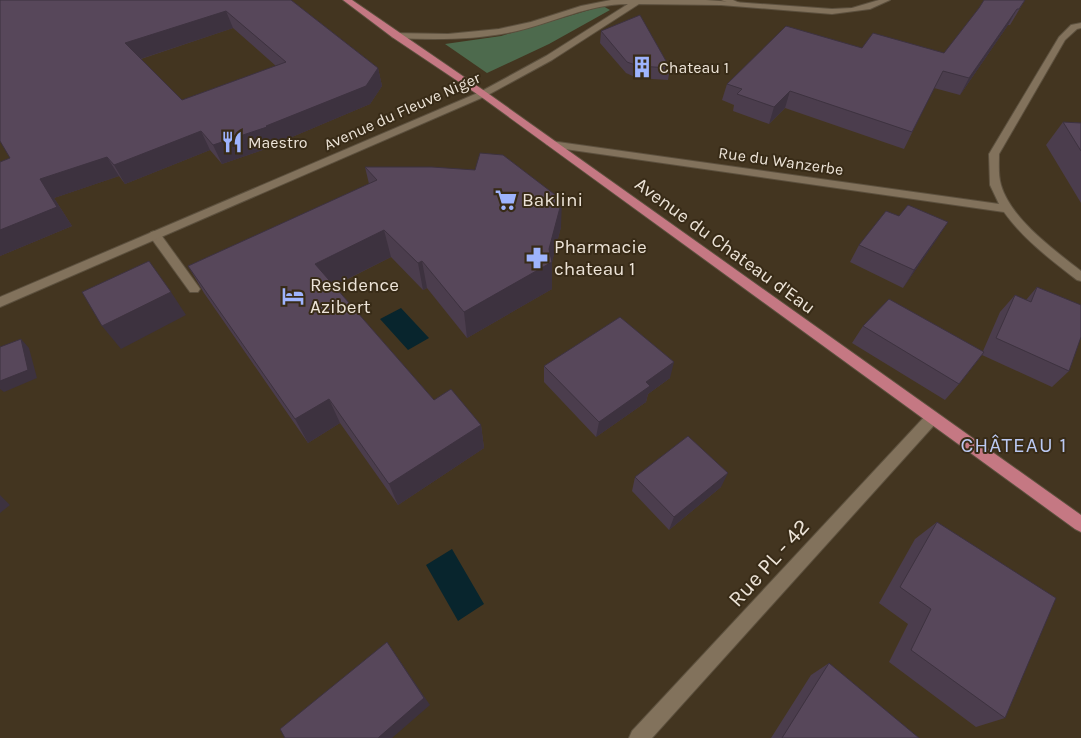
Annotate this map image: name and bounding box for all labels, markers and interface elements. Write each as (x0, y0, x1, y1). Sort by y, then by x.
building icon: Chateau 1 (629, 54, 655, 80)
place label: Chateau 1 (659, 58, 729, 77)
street label: Avenue du Fleuve Niger (321, 68, 483, 154)
restaurant icon: Maestro (219, 129, 245, 155)
place label: Maestro (248, 133, 308, 152)
street label: Rue du Wanzerbe (717, 143, 845, 179)
street label: Avenue du Chateau d'Eau (630, 173, 820, 319)
supermarket icon: Baklini (493, 187, 519, 213)
place label: Baklini (522, 189, 583, 211)
place label: Pharmacie chateau 1 (554, 236, 647, 280)
pharmacy icon: Pharmacie chateau 1 (524, 245, 550, 271)
place label: Residence Azibert (310, 274, 399, 318)
hotel icon: Residence Azibert (280, 283, 306, 309)
district label: CHÂTEAU 1 (960, 433, 1068, 457)
street label: Rue PL - 42 (723, 514, 815, 612)

